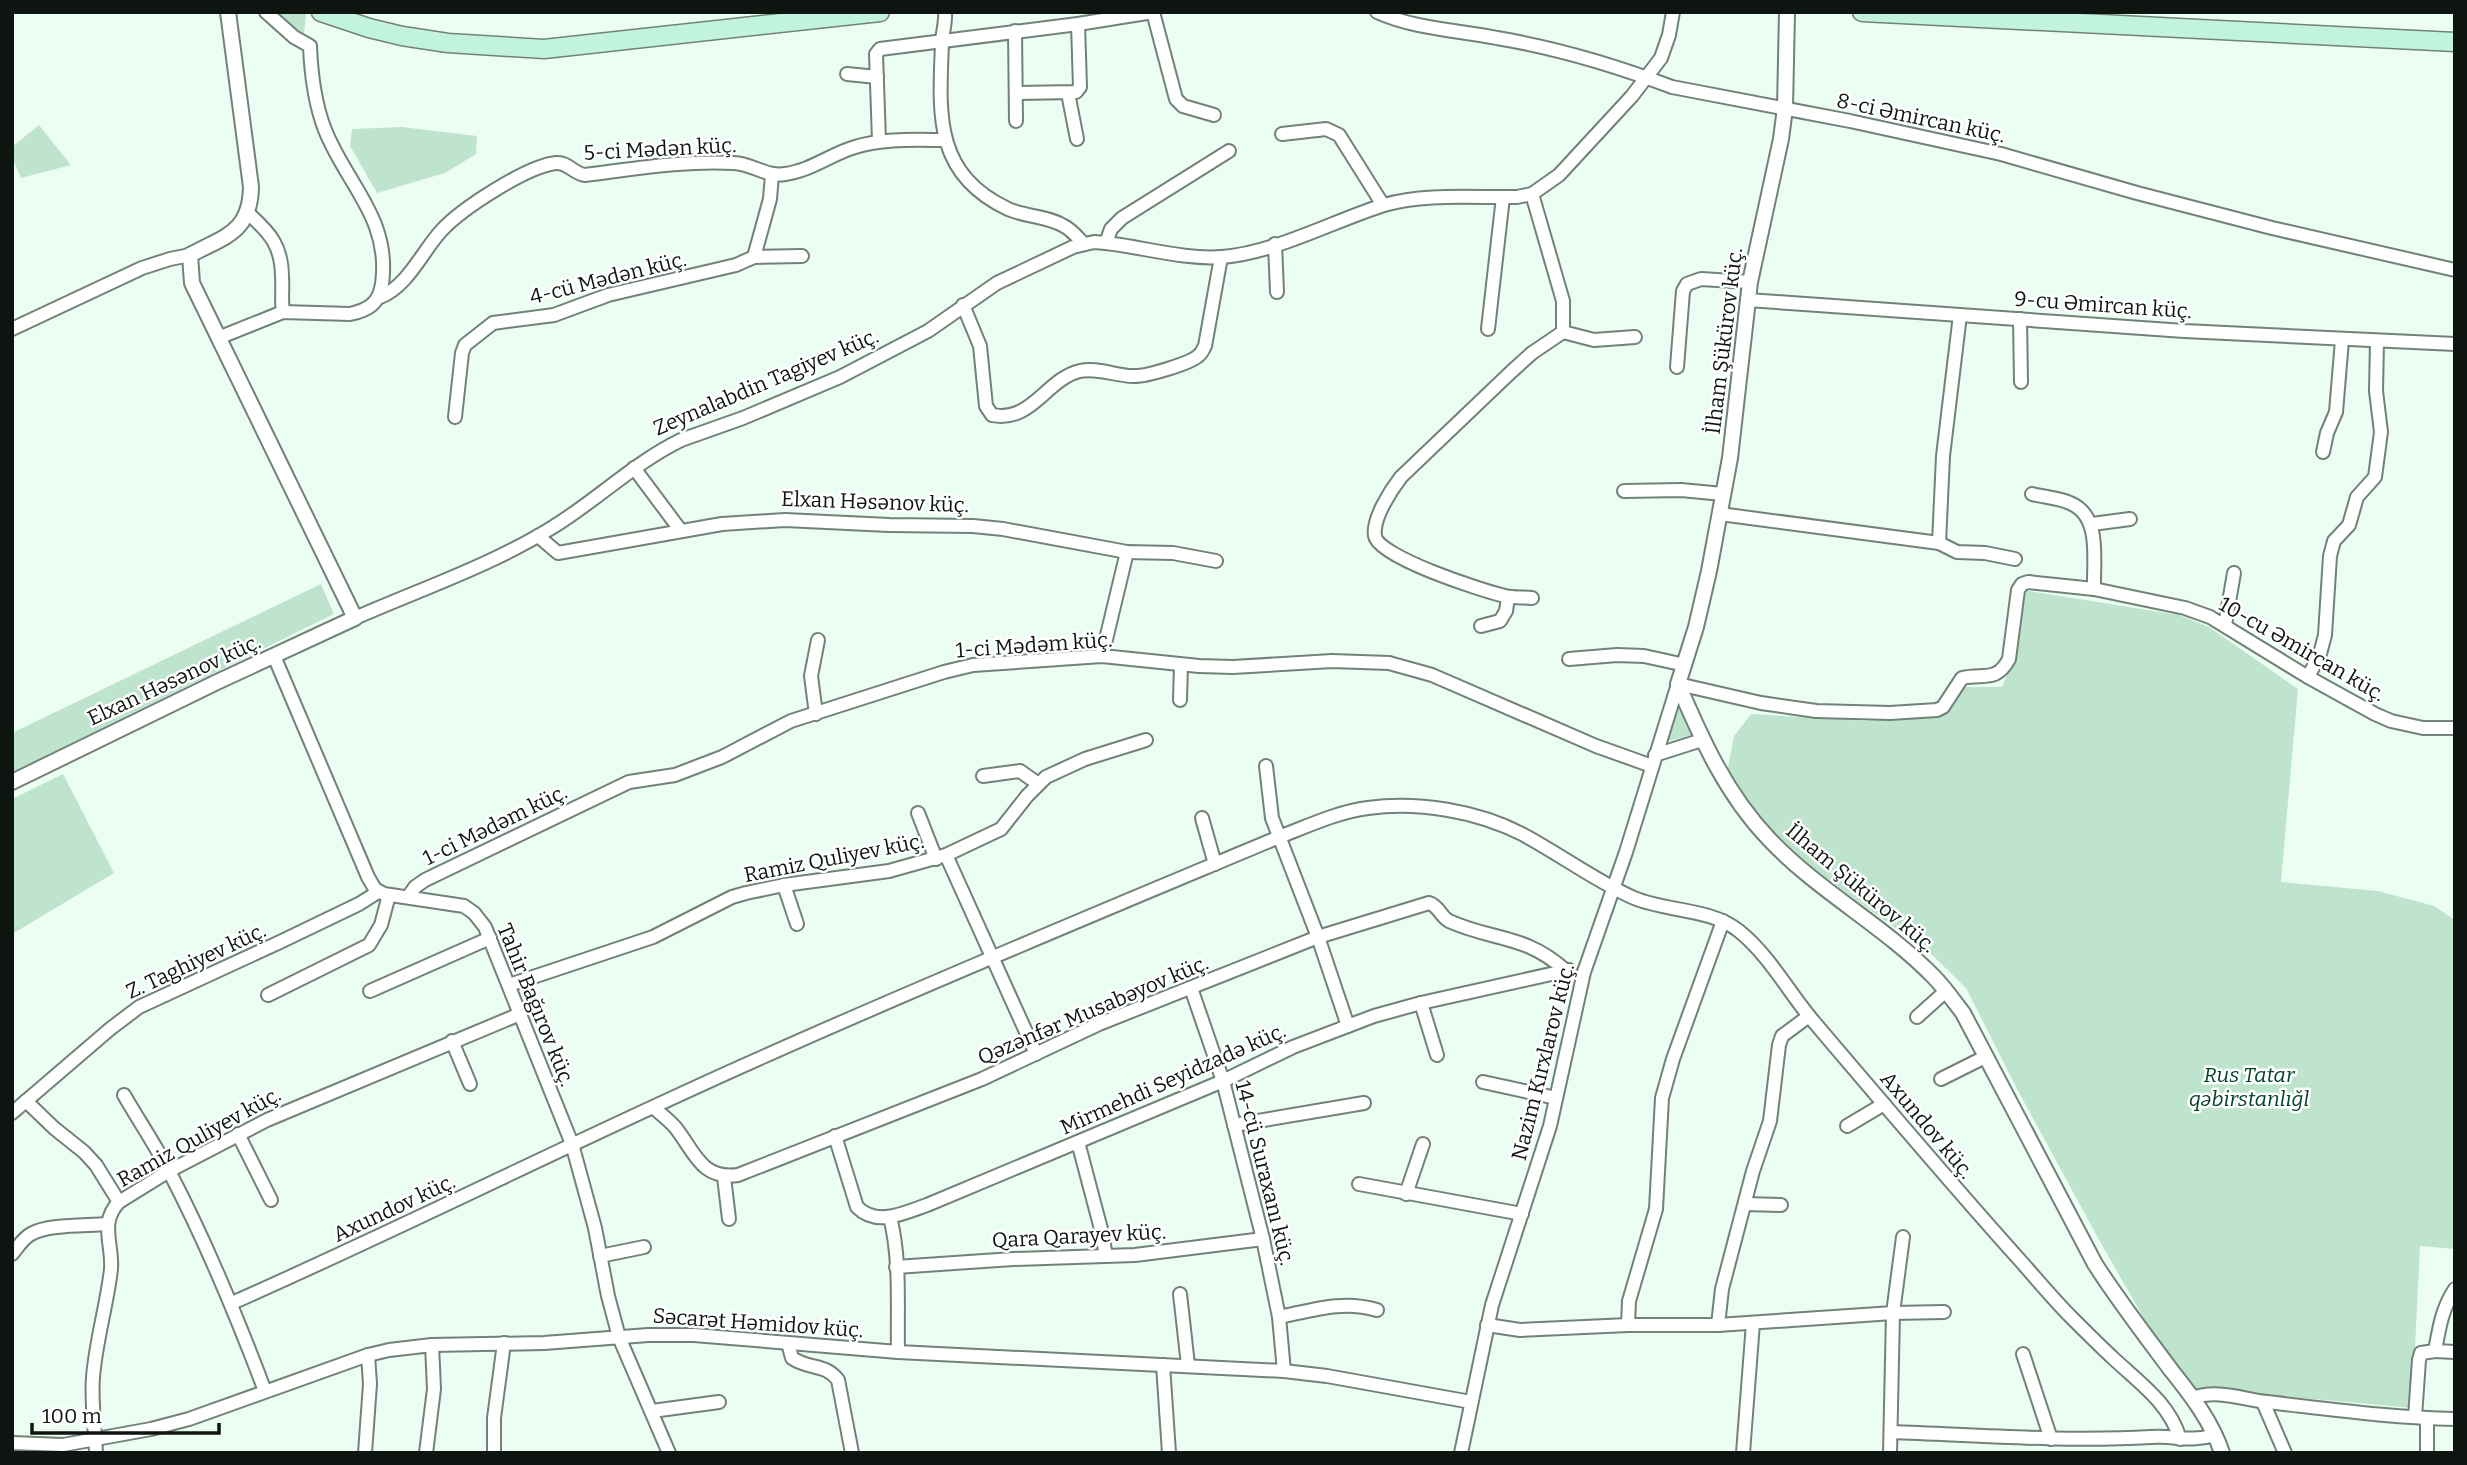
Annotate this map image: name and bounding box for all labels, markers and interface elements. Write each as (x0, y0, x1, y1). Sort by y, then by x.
street label: 8-ci Əmircan küç. (1834, 87, 2008, 149)
street label: 5-ci Mədən küç. (583, 132, 737, 166)
street label: 4-cü Mədən küç. (527, 246, 689, 310)
street label: İlham Şükürov küç. (1700, 246, 1748, 436)
street label: 9-cu Əmircan küç. (2013, 286, 2193, 324)
street label: Zeynalabdin Tagiyev küç. (650, 323, 882, 441)
street label: Elxan Həsənov küç. (781, 486, 969, 518)
street label: 10-cu Əmircan küç. (2214, 591, 2390, 707)
street label: 1-ci Mədəm küç. (955, 627, 1113, 663)
street label: Elxan Həsənov küç. (83, 628, 265, 732)
street label: 1-ci Mədəm küç. (419, 779, 571, 871)
street label: İlham Şükürov küç. (1781, 818, 1941, 958)
street label: Ramiz Quliyev küç. (742, 828, 926, 888)
street label: Z. Taghiyev küç. (122, 917, 270, 1005)
street label: Tahir Bağırov küç. (491, 920, 581, 1090)
street label: Qəzənfər Musabəyov küç. (974, 950, 1212, 1070)
street label: Nazim Kırxlarov küç. (1506, 961, 1580, 1163)
street label: Mirmehdi Seyidzadə küç. (1056, 1017, 1290, 1141)
park label: Rus Tatar qəbirstanlığl (2189, 1062, 2309, 1112)
street label: Axundov küç. (1875, 1066, 1979, 1184)
street label: 14-cü Suraxanı küç. (1229, 1078, 1301, 1268)
street label: Ramiz Quliyev küç. (113, 1081, 285, 1193)
street label: Axundov küç. (329, 1168, 459, 1248)
street label: Qara Qarayev küç. (991, 1218, 1167, 1254)
street label: Səcarət Həmidov küç. (652, 1303, 864, 1343)
scale bar (32, 1392, 219, 1436)
text: 100 m (42, 1403, 102, 1429)

